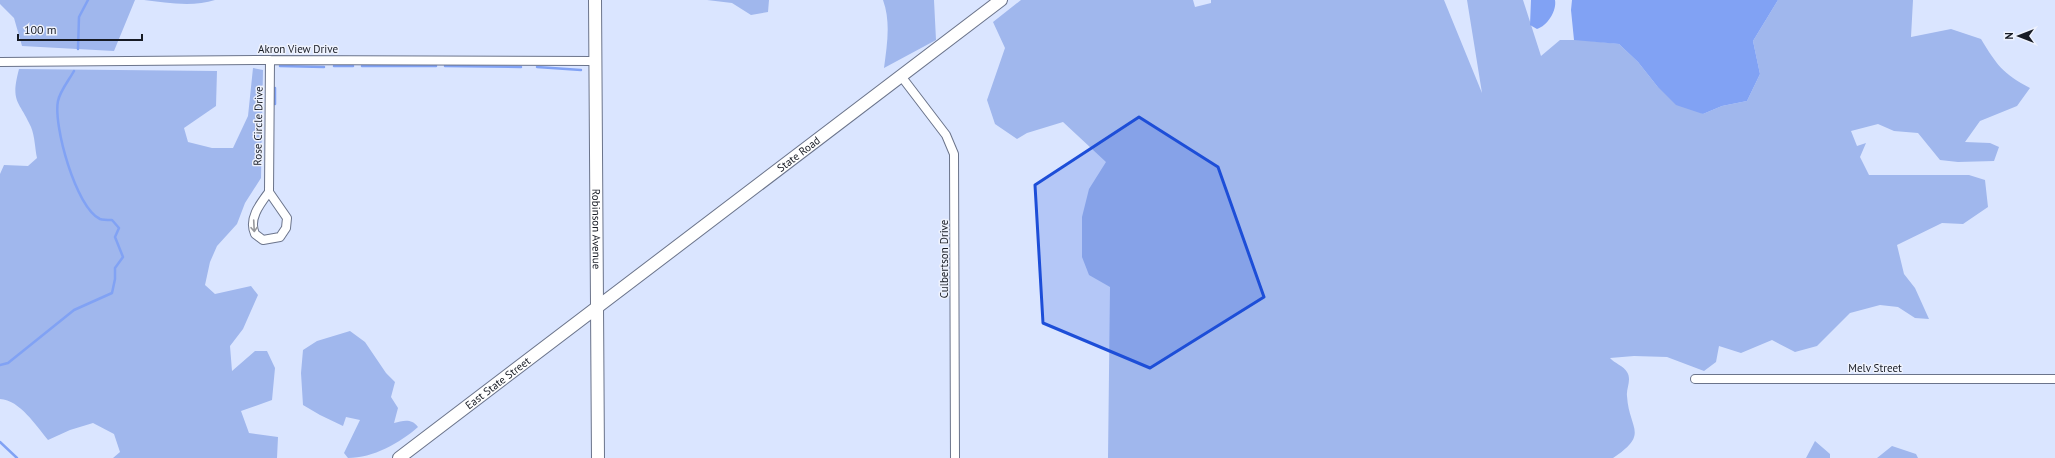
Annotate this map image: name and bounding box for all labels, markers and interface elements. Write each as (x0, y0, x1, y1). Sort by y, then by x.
scale bar (18, 16, 142, 42)
north arrow (1999, 16, 2039, 56)
text: 100 m (24, 22, 57, 37)
text: N (2002, 32, 2016, 40)
street label: Akron View Drive (258, 42, 338, 56)
street label: Rose Circle Drive (250, 86, 266, 166)
street label: State Road (774, 133, 823, 175)
street label: Robinson Avenue (589, 189, 604, 270)
one-way arrow (250, 219, 257, 232)
street label: Culbertson Drive (937, 219, 951, 298)
street label: East State Street (462, 354, 533, 412)
street label: Melv Street (1848, 361, 1902, 375)

